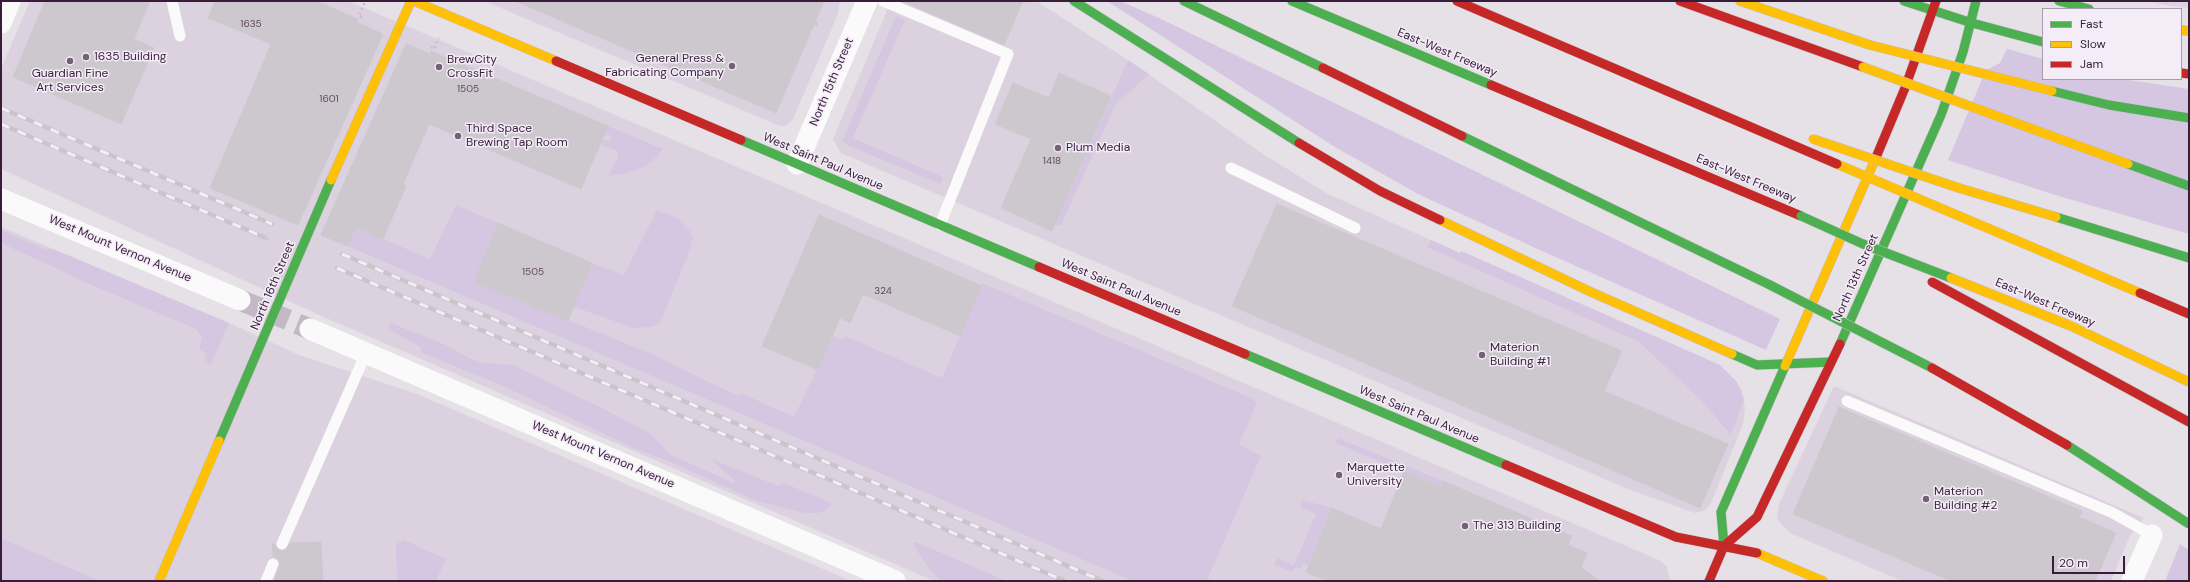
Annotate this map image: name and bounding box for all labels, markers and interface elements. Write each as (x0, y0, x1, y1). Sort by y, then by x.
legend (2042, 8, 2182, 80)
text: Fast (2080, 16, 2103, 32)
house number: 1635 (240, 18, 262, 30)
street label: East-West Freeway (1395, 25, 1499, 81)
street label: North 15th Street (807, 36, 857, 128)
text: Slow (2080, 36, 2106, 52)
place label: 1635 Building (94, 50, 167, 64)
marker: 1635 Building (81, 52, 91, 62)
place label: General Press & Fabricating Company (605, 52, 724, 80)
place label: BrewCity CrossFit (447, 53, 497, 81)
marker: Guardian Fine Art Services (65, 56, 75, 66)
text: Jam (2080, 56, 2103, 72)
marker: General Press & Fabricating Company (727, 61, 737, 71)
marker: BrewCity CrossFit (434, 62, 444, 72)
place label: Guardian Fine Art Services (32, 67, 108, 95)
house number: 1505 (457, 83, 479, 95)
house number: 1601 (319, 93, 339, 105)
place label: Third Space Brewing Tap Room (466, 122, 568, 150)
street label: West Saint Paul Avenue (761, 130, 885, 194)
marker: Third Space Brewing Tap Room (453, 131, 463, 141)
place label: Plum Media (1066, 141, 1130, 155)
marker: Plum Media (1053, 143, 1063, 153)
street label: East-West Freeway (1694, 151, 1798, 207)
house number: 1418 (1043, 155, 1061, 167)
street label: West Mount Vernon Avenue (46, 212, 194, 286)
street label: North 13th Street (1830, 232, 1882, 324)
street label: North 16th Street (248, 240, 298, 332)
street label: West Saint Paul Avenue (1059, 256, 1183, 320)
house number: 1505 (522, 266, 544, 278)
street label: East-West Freeway (1993, 275, 2097, 331)
house number: 324 (874, 285, 892, 297)
place label: Materion Building #1 (1490, 341, 1550, 369)
marker: Materion Building #1 (1477, 350, 1487, 360)
street label: West Saint Paul Avenue (1357, 383, 1481, 447)
street label: West Mount Vernon Avenue (529, 418, 677, 492)
place label: Marquette University (1347, 461, 1405, 489)
marker: Marquette University (1334, 470, 1344, 480)
place label: Materion Building #2 (1934, 485, 1997, 513)
marker: Materion Building #2 (1921, 494, 1931, 504)
place label: The 313 Building (1473, 519, 1561, 533)
marker: The 313 Building (1460, 521, 1470, 531)
scale bar (2054, 548, 2127, 574)
text: 20 m (2059, 555, 2088, 571)

